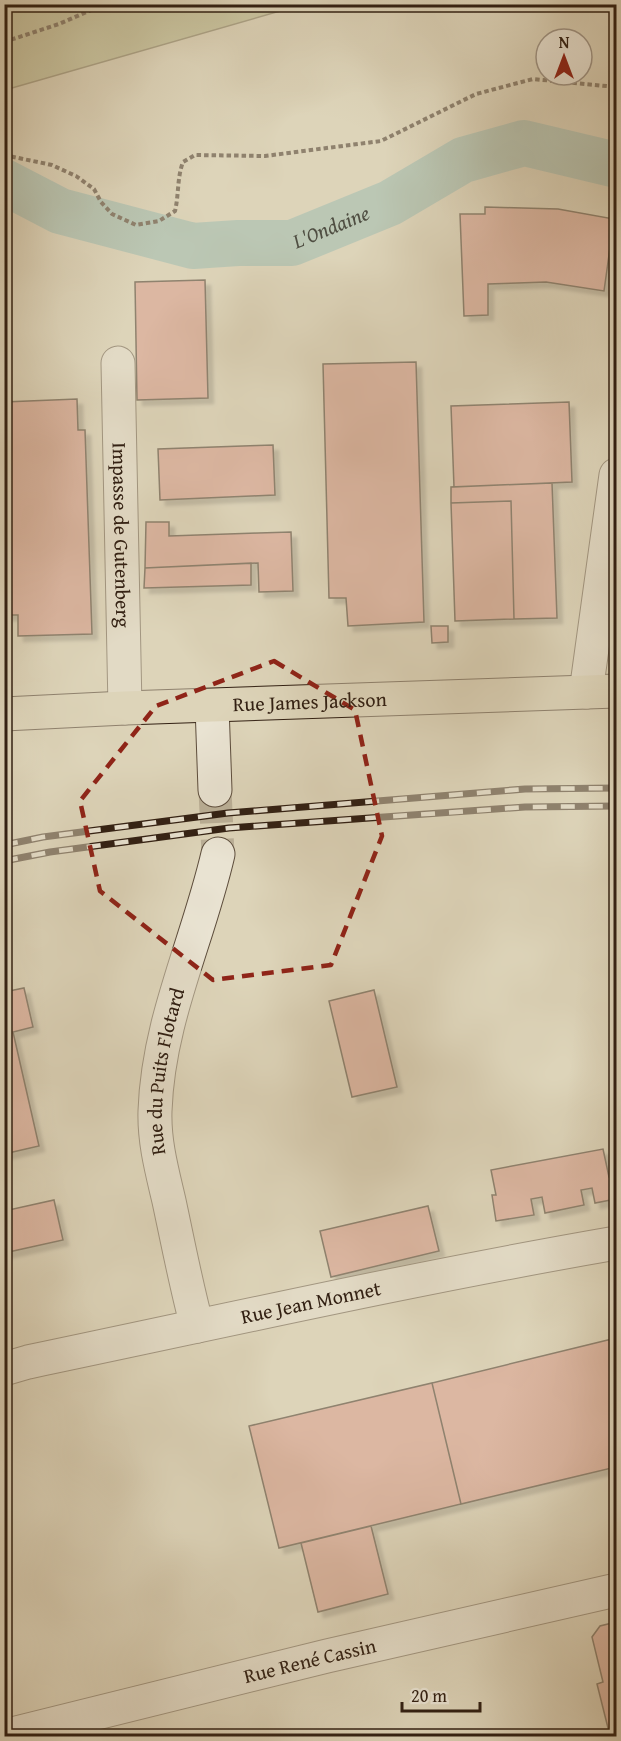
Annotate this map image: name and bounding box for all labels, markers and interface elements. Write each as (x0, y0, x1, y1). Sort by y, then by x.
north arrow (534, 27, 594, 87)
text: N (559, 30, 570, 54)
water label: L'Ondaine (287, 197, 374, 257)
street label: Impasse de Gutenberg (106, 442, 138, 628)
street label: Rue James Jackson (232, 684, 387, 718)
street label: Rue du Puits Flotard (140, 984, 191, 1157)
street label: Rue Jean Monnet (238, 1273, 383, 1331)
street label: Rue René Cassin (241, 1630, 379, 1690)
scale bar (402, 1675, 480, 1713)
text: 20 m (411, 1682, 447, 1709)

